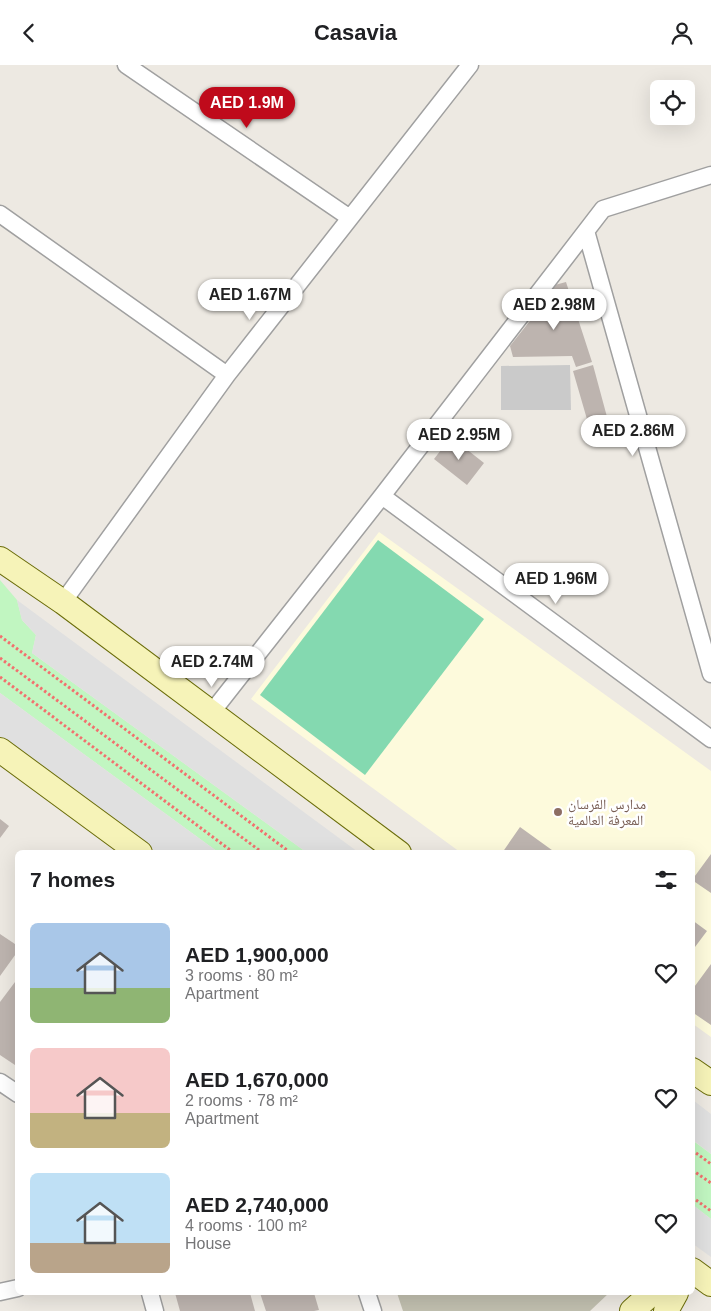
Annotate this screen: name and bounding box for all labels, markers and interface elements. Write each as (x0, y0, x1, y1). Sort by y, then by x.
icon: back (15, 19, 43, 47)
icon: person (668, 19, 696, 47)
text: Casavia (314, 20, 397, 45)
map controls (650, 80, 695, 125)
button: locate (650, 80, 695, 125)
pin: AED 1.9M (195, 87, 299, 129)
text: AED 1.9M (210, 94, 284, 111)
pin: AED 1.67M (193, 279, 307, 321)
text: AED 1.67M (209, 286, 291, 303)
pin: AED 2.98M (497, 289, 611, 331)
text: AED 2.98M (513, 296, 595, 313)
pin: AED 2.86M (576, 415, 690, 457)
pin: AED 2.95M (402, 419, 516, 461)
text: AED 2.86M (592, 422, 674, 439)
text: AED 2.95M (418, 426, 500, 443)
pin: AED 1.96M (499, 563, 613, 605)
text: AED 1.96M (515, 570, 597, 587)
pin: AED 2.74M (155, 645, 269, 688)
text: AED 2.74M (171, 653, 253, 670)
place label: مدارس الفرسان المعرفة العالمية (568, 796, 646, 829)
marker: مدارس الفرسان المعرفة العالمية (552, 806, 564, 818)
icon: filters (652, 866, 680, 894)
text: 7 homes (30, 868, 115, 891)
icon: home (70, 943, 130, 1003)
text: AED 1,900,000 (185, 943, 329, 966)
icon: heart (652, 959, 680, 987)
text: 3 rooms · 80 m² (185, 967, 298, 984)
text: Apartment (185, 985, 259, 1002)
icon: home (70, 1068, 130, 1128)
text: AED 1,670,000 (185, 1068, 329, 1091)
icon: heart (652, 1084, 680, 1112)
text: 2 rooms · 78 m² (185, 1092, 298, 1109)
text: Apartment (185, 1110, 259, 1127)
icon: home (70, 1193, 130, 1253)
text: AED 2,740,000 (185, 1193, 329, 1216)
icon: heart (652, 1209, 680, 1237)
text: 4 rooms · 100 m² (185, 1217, 307, 1234)
text: House (185, 1235, 231, 1252)

